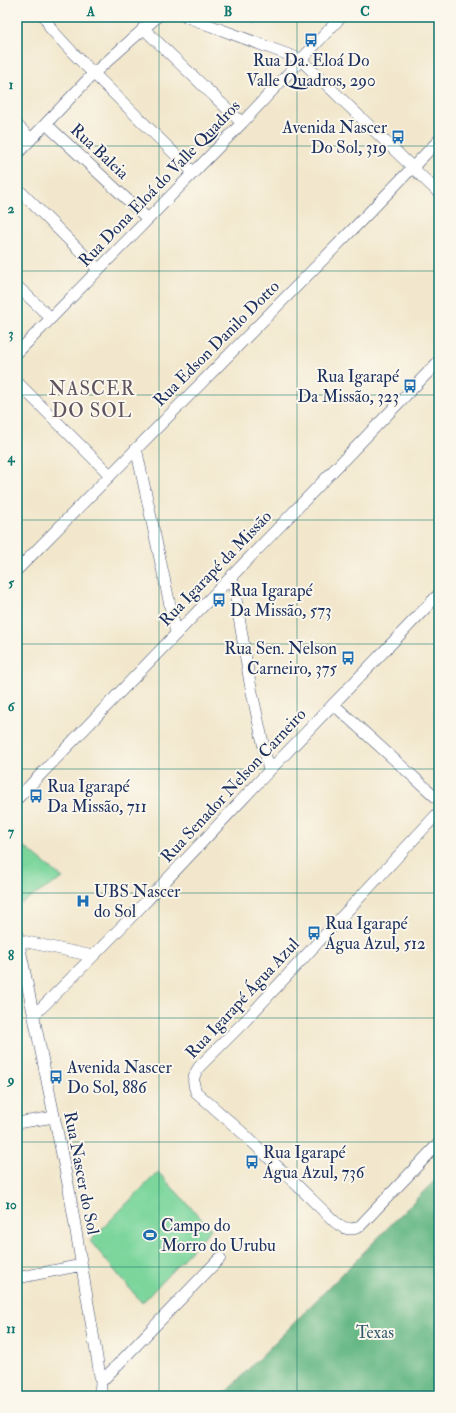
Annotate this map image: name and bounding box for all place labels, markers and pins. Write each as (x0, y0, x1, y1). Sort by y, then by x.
bus stop icon: Rua Da. Eloá Do Valle Quadros, 290 (303, 32, 319, 48)
place label: Rua Da. Eloá Do Valle Quadros, 290 (246, 50, 376, 91)
place label: Avenida Nascer Do Sol, 319 (281, 117, 388, 158)
bus stop icon: Avenida Nascer Do Sol, 319 (390, 129, 406, 145)
place label: Rua Igarapé Da Missão, 323 (298, 366, 400, 407)
bus stop icon: Rua Igarapé Da Missão, 323 (402, 378, 418, 394)
place label: Rua Igarapé Da Missão, 573 (230, 580, 332, 621)
bus stop icon: Rua Igarapé Da Missão, 573 (211, 592, 227, 608)
place label: Rua Sen. Nelson Carneiro, 375 (224, 638, 338, 679)
bus stop icon: Rua Sen. Nelson Carneiro, 375 (340, 650, 356, 666)
place label: Rua Igarapé Da Missão, 711 (47, 776, 147, 817)
bus stop icon: Rua Igarapé Da Missão, 711 (28, 788, 44, 804)
place label: UBS Nascer do Sol (94, 881, 181, 922)
hospital icon: UBS Nascer do Sol (75, 893, 91, 909)
place label: Rua Igarapé Água Azul, 512 (324, 913, 426, 954)
bus stop icon: Rua Igarapé Água Azul, 512 (306, 925, 322, 941)
place label: Avenida Nascer Do Sol, 886 (66, 1057, 172, 1098)
bus stop icon: Avenida Nascer Do Sol, 886 (48, 1069, 64, 1085)
place label: Rua Igarapé Água Azul, 736 (262, 1142, 366, 1183)
bus stop icon: Rua Igarapé Água Azul, 736 (244, 1154, 260, 1170)
place label: Campo do Morro do Urubu (161, 1215, 276, 1256)
sports icon: Campo do Morro do Urubu (142, 1227, 158, 1243)

